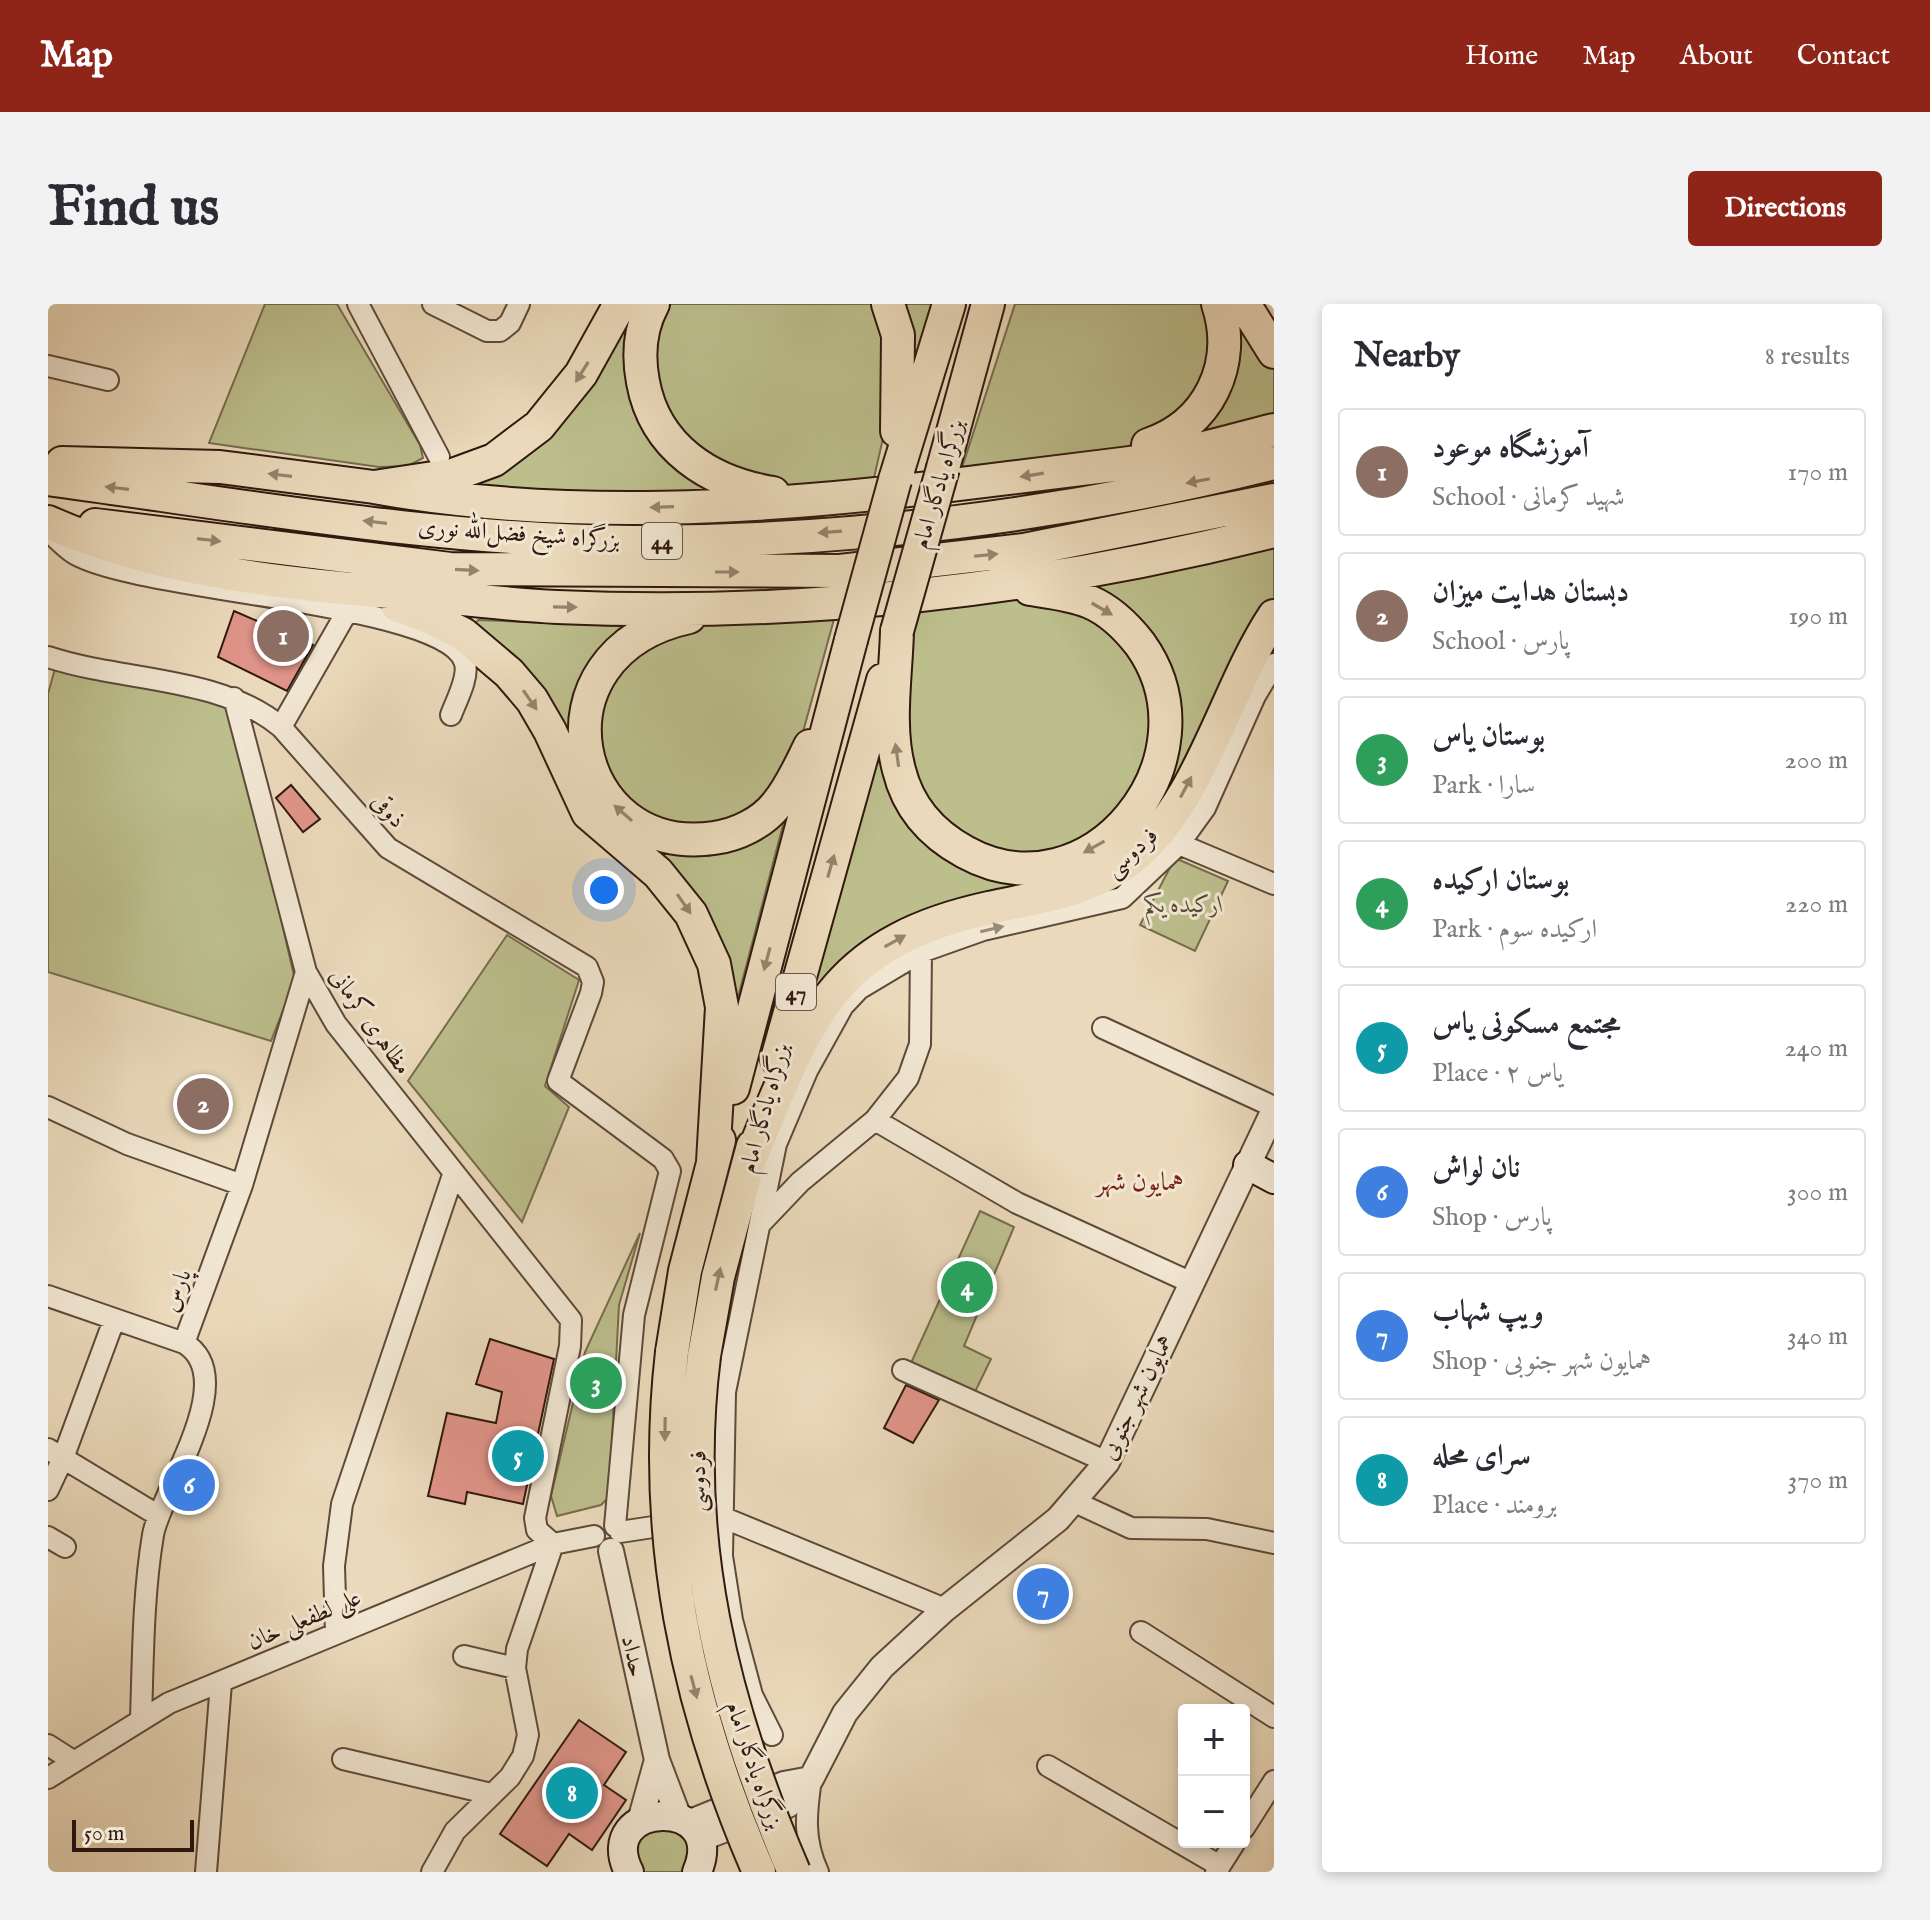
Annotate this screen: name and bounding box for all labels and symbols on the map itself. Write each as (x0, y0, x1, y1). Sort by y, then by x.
one-way arrow (575, 361, 589, 383)
street label: بزرگراه یادگار امام (904, 415, 977, 554)
one-way arrow (267, 468, 292, 481)
one-way arrow (1020, 469, 1045, 481)
one-way arrow (1185, 475, 1210, 487)
one-way arrow (104, 482, 129, 495)
one-way arrow (649, 500, 674, 513)
street label: بزرگراه شیخ فضل‌الله نوری (417, 507, 621, 561)
one-way arrow (362, 515, 387, 528)
road number: 44 (642, 523, 682, 559)
one-way arrow (817, 526, 842, 539)
one-way arrow (197, 533, 222, 546)
one-way arrow (974, 548, 999, 561)
one-way arrow (455, 564, 480, 577)
one-way arrow (715, 566, 740, 578)
one-way arrow (553, 600, 578, 613)
one-way arrow (1091, 602, 1113, 616)
pin: 1 (257, 606, 309, 666)
one-way arrow (522, 690, 537, 711)
one-way arrow (890, 742, 903, 767)
one-way arrow (1179, 776, 1193, 798)
street label: ذوقی (364, 787, 412, 835)
one-way arrow (613, 805, 633, 822)
street label: فردوسی (1099, 821, 1165, 885)
one-way arrow (1083, 840, 1105, 854)
one-way arrow (825, 854, 838, 878)
your location (584, 870, 624, 910)
park label: ارکیده یکم (1143, 890, 1224, 926)
one-way arrow (676, 894, 691, 915)
one-way arrow (979, 922, 1004, 934)
one-way arrow (884, 935, 906, 949)
one-way arrow (761, 947, 773, 972)
street label: مظاهری کرمانی (322, 962, 418, 1081)
road number: 47 (776, 974, 816, 1010)
street label: بزرگراه یادگار امام (731, 1039, 802, 1178)
pin: 2 (177, 1074, 229, 1134)
district label: همایون شهر (1093, 1166, 1184, 1199)
pin: 4 (941, 1257, 993, 1317)
street label: پارس (155, 1263, 200, 1316)
one-way arrow (712, 1266, 725, 1291)
street label: همایون‌ شهر جنوبی (1094, 1330, 1181, 1465)
pin: 3 (570, 1353, 622, 1413)
one-way arrow (658, 1417, 671, 1442)
pin: 5 (492, 1426, 544, 1486)
street label: فردوسی (682, 1450, 715, 1512)
pin: 6 (163, 1455, 215, 1515)
pin: 7 (1017, 1564, 1069, 1624)
street label: علی لطفعلی خان (243, 1583, 366, 1658)
street label: حداد (613, 1633, 652, 1680)
one-way arrow (688, 1675, 701, 1699)
street label: بزرگراه یادگار امام (713, 1696, 792, 1835)
pin: 8 (546, 1763, 598, 1823)
scale bar (72, 1816, 194, 1852)

